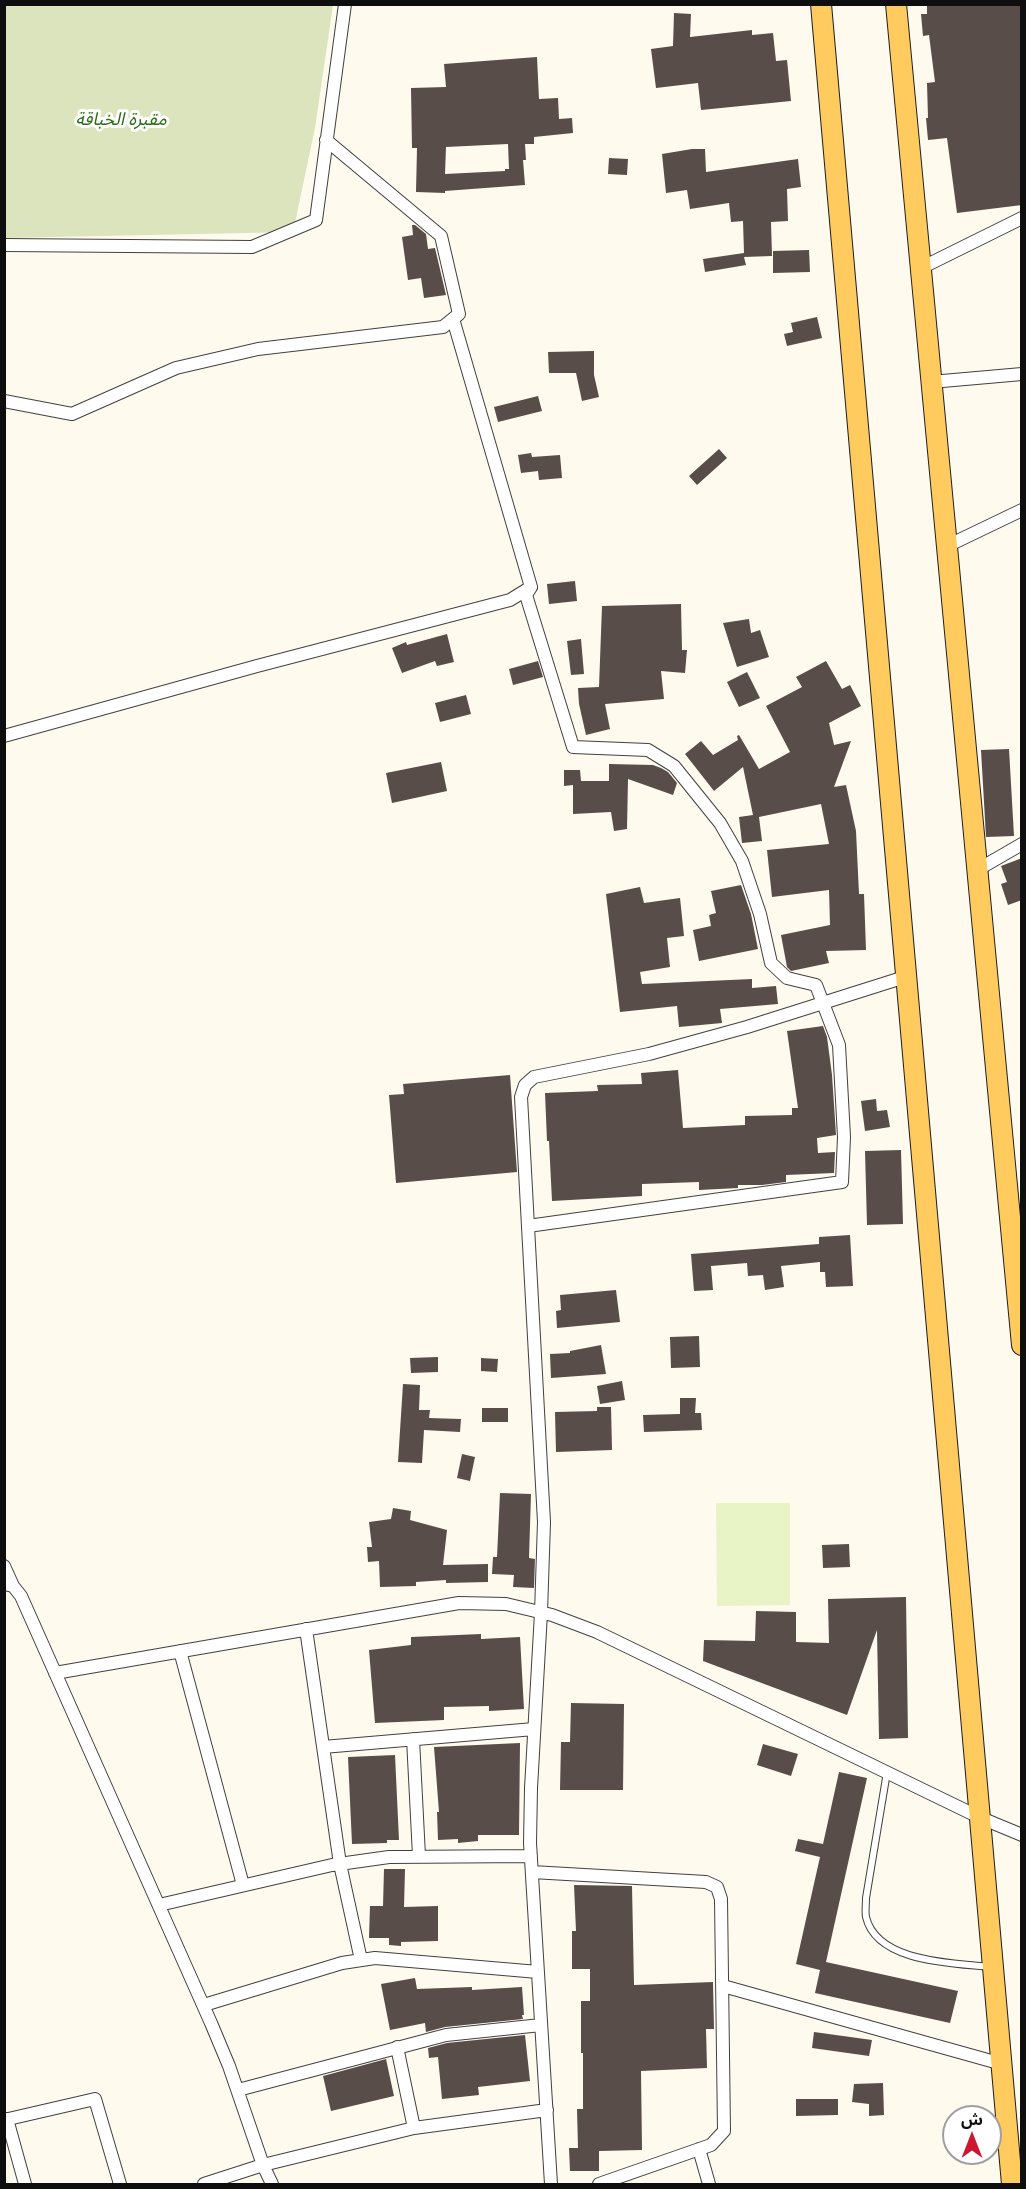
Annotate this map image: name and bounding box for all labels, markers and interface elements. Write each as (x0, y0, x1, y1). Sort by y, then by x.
park label: مقبرة الخباقة (75, 109, 167, 131)
north arrow (942, 2105, 1002, 2165)
text: ش (961, 2108, 983, 2130)

